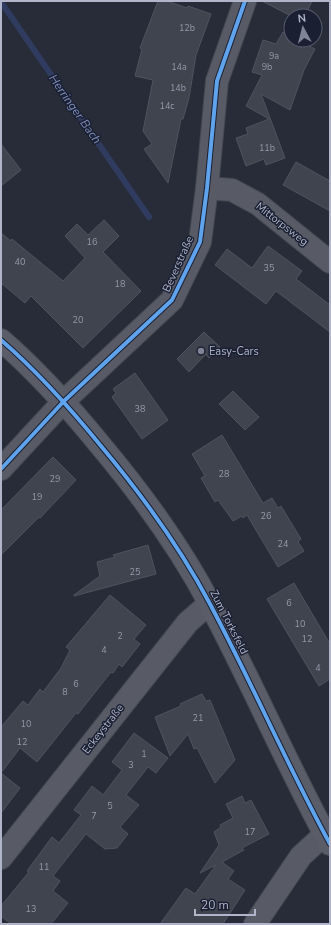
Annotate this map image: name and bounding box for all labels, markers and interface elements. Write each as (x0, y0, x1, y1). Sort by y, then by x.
north arrow (283, 8, 323, 48)
text: N (297, 11, 307, 27)
house number: 12b (179, 22, 195, 34)
house number: 9a (269, 50, 279, 62)
house number: 14a (171, 61, 187, 73)
house number: 9b (262, 61, 272, 73)
water label: Herringer Bach (45, 71, 105, 147)
house number: 14b (170, 82, 186, 94)
house number: 14c (160, 100, 174, 112)
house number: 11b (259, 142, 275, 154)
street label: Mittorpsweg (253, 199, 311, 249)
street label: Beverstraße (159, 233, 197, 294)
house number: 16 (87, 236, 97, 248)
house number: 40 (15, 256, 25, 268)
house number: 35 (264, 262, 274, 274)
house number: 18 (115, 278, 125, 290)
house number: 20 (73, 314, 83, 326)
place label: Easy-Cars (209, 344, 259, 359)
marker: Easy-Cars (196, 346, 206, 356)
house number: 38 (135, 403, 145, 415)
house number: 28 (219, 468, 229, 480)
house number: 29 (50, 473, 60, 485)
house number: 19 (32, 491, 42, 503)
house number: 26 (261, 510, 271, 522)
house number: 24 (278, 538, 289, 550)
house number: 25 (130, 566, 140, 578)
street label: Zum Torksfeld (206, 587, 252, 657)
house number: 6 (286, 597, 292, 609)
house number: 10 (295, 618, 305, 630)
house number: 2 (117, 630, 123, 642)
house number: 12 (302, 633, 312, 645)
house number: 4 (101, 644, 107, 656)
house number: 4 (315, 662, 321, 674)
house number: 6 (73, 678, 79, 690)
house number: 8 (62, 686, 68, 698)
street label: Eckeystraße (79, 701, 127, 757)
house number: 21 (193, 712, 203, 724)
house number: 10 (21, 718, 31, 730)
house number: 12 (17, 736, 27, 748)
house number: 1 (141, 748, 147, 760)
house number: 3 (128, 759, 134, 771)
house number: 5 (107, 800, 113, 812)
house number: 7 (91, 810, 97, 822)
house number: 17 (245, 826, 255, 838)
house number: 11 (39, 861, 49, 873)
scale bar (195, 891, 255, 917)
text: 20 m (201, 897, 229, 913)
house number: 13 (26, 903, 36, 915)

